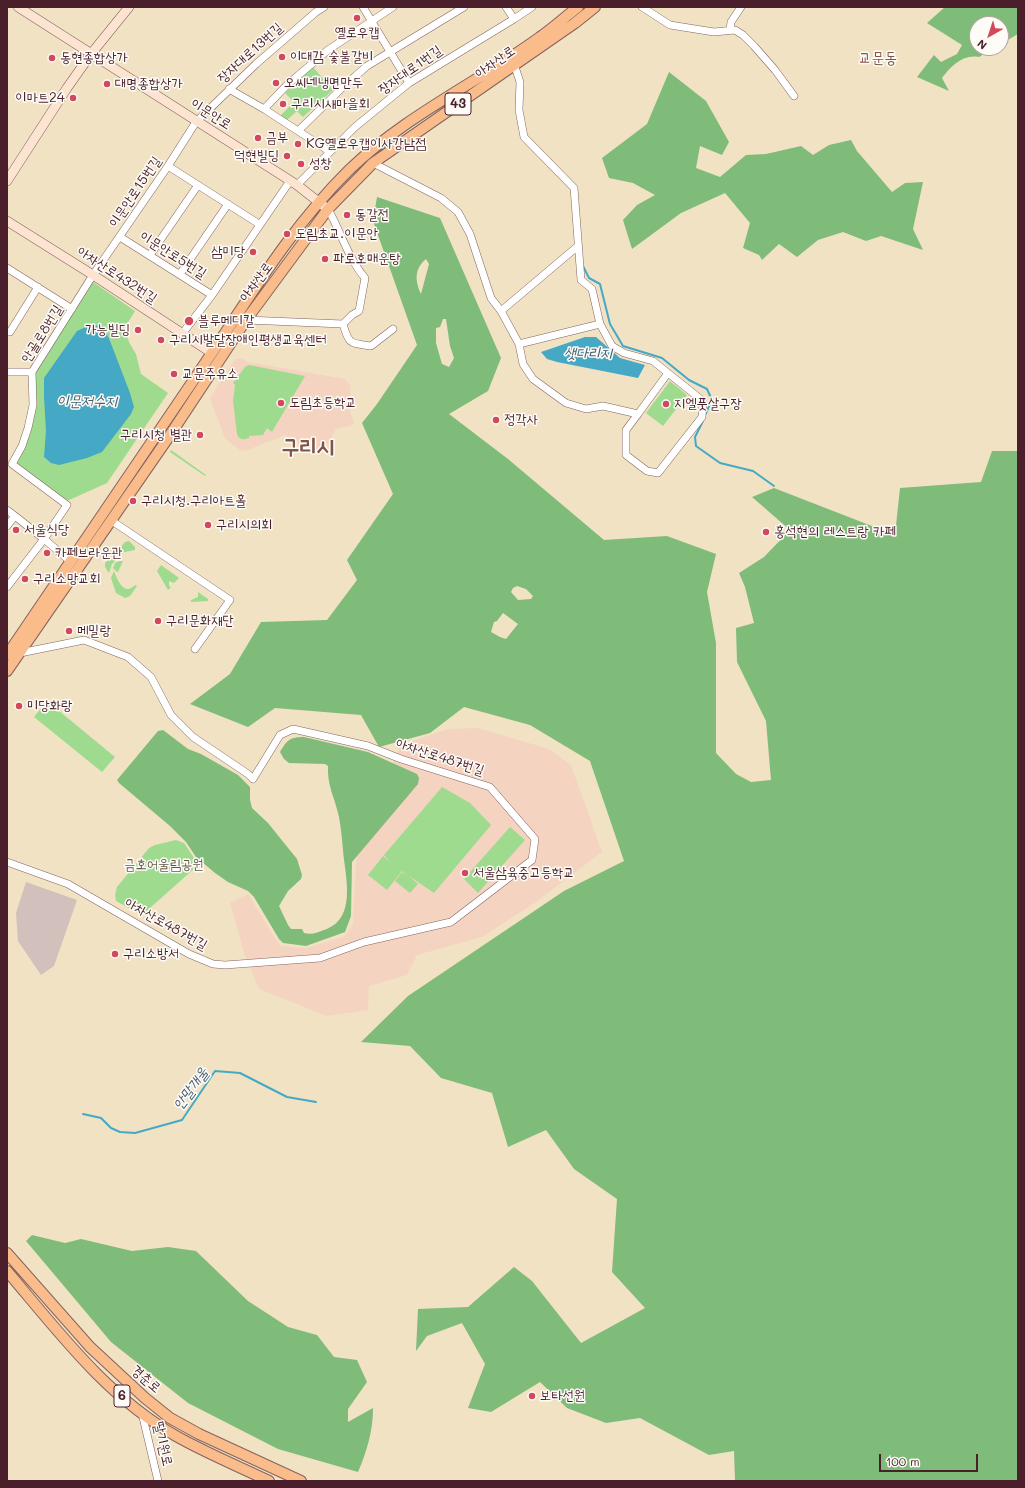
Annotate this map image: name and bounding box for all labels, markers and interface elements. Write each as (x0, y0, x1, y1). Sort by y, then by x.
marker: 옐로우캡 (352, 13, 362, 23)
north arrow (969, 16, 1009, 56)
street label: 장자대로13번길 (214, 19, 286, 87)
place label: 옐로우캡 (334, 25, 380, 41)
text: N (974, 36, 990, 53)
street label: 장자대로1번길 (375, 42, 445, 98)
street label: 아차산로 (472, 42, 518, 82)
district label: 교문동 (859, 48, 897, 68)
place label: 이대감 숯불갈비 (290, 49, 373, 65)
place label: 동현종합상가 (60, 50, 128, 66)
marker: 이대감 숯불갈비 (277, 52, 287, 62)
marker: 동현종합상가 (47, 53, 57, 63)
place label: 오씨네냉면만두 (284, 75, 363, 91)
place label: 대명종합상가 (115, 76, 183, 92)
marker: 오씨네냉면만두 (271, 78, 281, 88)
marker: 대명종합상가 (102, 79, 112, 89)
place label: 이마트24 (15, 90, 65, 106)
marker: 이마트24 (68, 93, 78, 103)
road number: 43 (445, 93, 471, 115)
street label: 이문안로 (187, 95, 235, 133)
place label: 구리시새마을회 (291, 96, 370, 112)
marker: 구리시새마을회 (278, 99, 288, 109)
place label: 금부 (266, 130, 289, 146)
marker: 금부 (253, 133, 263, 143)
place label: KG옐로우캡이사강남점 (306, 136, 426, 152)
marker: KG옐로우캡이사강남점 (293, 139, 303, 149)
place label: 덕현빌딩 (234, 148, 279, 164)
marker: 덕현빌딩 (282, 151, 292, 161)
street label: 이문안로15번길 (105, 153, 165, 231)
place label: 성창 (309, 156, 332, 172)
marker: 성창 (296, 159, 306, 169)
place label: 동갈전 (355, 207, 389, 223)
marker: 동갈전 (342, 210, 352, 220)
place label: 도림초교.이문안 (295, 226, 378, 242)
street label: 이문안로5번길 (136, 228, 210, 282)
marker: 도림초교.이문안 (282, 229, 292, 239)
street label: 아차산로432번길 (74, 243, 160, 307)
place label: 삼미당 (211, 244, 245, 260)
marker: 삼미당 (248, 247, 258, 257)
place label: 파로호매운탕 (333, 251, 401, 267)
marker: 파로호매운탕 (320, 254, 330, 264)
street label: 아차산로 (236, 259, 276, 305)
street label: 안골로8번길 (18, 302, 66, 366)
place label: 블루메디칼 (198, 313, 254, 329)
marker: 블루메디칼 (183, 315, 195, 327)
place label: 가능빌딩 (85, 322, 130, 338)
marker: 가능빌딩 (133, 325, 143, 335)
place label: 구리시발달장애인평생교육센터 (169, 332, 327, 348)
marker: 구리시발달장애인평생교육센터 (156, 335, 166, 345)
water label: 샛다리지 (564, 344, 612, 362)
place label: 교문주유소 (182, 366, 238, 382)
marker: 교문주유소 (169, 369, 179, 379)
water label: 이문저수지 (57, 392, 117, 410)
place label: 도림초등학교 (289, 395, 357, 411)
place label: 지엘풋살구장 (674, 396, 742, 412)
marker: 도림초등학교 (276, 398, 286, 408)
marker: 지엘풋살구장 (661, 399, 671, 409)
place label: 정각사 (504, 412, 538, 428)
marker: 정각사 (491, 415, 501, 425)
place label: 구리시청 별관 (120, 427, 192, 443)
marker: 구리시청 별관 (195, 430, 205, 440)
district label: 구리시 (281, 434, 335, 460)
place label: 구리시청.구리아트홀 (141, 493, 247, 509)
marker: 구리시청.구리아트홀 (128, 496, 138, 506)
place label: 구리시의회 (216, 517, 272, 533)
marker: 구리시의회 (203, 520, 213, 530)
place label: 서울식당 (24, 522, 69, 538)
place label: 홍석현의 레스트랑 카페 (774, 524, 896, 540)
marker: 서울식당 (11, 525, 21, 535)
marker: 홍석현의 레스트랑 카페 (761, 527, 771, 537)
place label: 카페브라운관 (55, 545, 123, 561)
marker: 카페브라운관 (42, 548, 52, 558)
place label: 구리소망교회 (33, 571, 101, 587)
marker: 구리소망교회 (20, 574, 30, 584)
place label: 구리문화재단 (166, 613, 234, 629)
marker: 구리문화재단 (153, 616, 163, 626)
place label: 메밀랑 (77, 623, 111, 639)
marker: 메밀랑 (64, 626, 74, 636)
place label: 미당화랑 (27, 698, 72, 714)
marker: 미당화랑 (14, 701, 24, 711)
street label: 아차산로487번길 (394, 735, 486, 779)
park label: 금호어울림공원 (125, 857, 203, 873)
place label: 서울삼육중고등학교 (473, 865, 574, 881)
marker: 서울삼육중고등학교 (460, 868, 470, 878)
street label: 아차산로487번길 (122, 894, 210, 954)
place label: 구리소방서 (123, 946, 179, 962)
marker: 구리소방서 (110, 949, 120, 959)
water label: 안말개울 (169, 1064, 213, 1114)
street label: 경춘로 (128, 1362, 164, 1396)
road number: 6 (114, 1385, 130, 1407)
place label: 보타선원 (540, 1388, 585, 1404)
marker: 보타선원 (527, 1391, 537, 1401)
street label: 딸기원로 (150, 1420, 176, 1468)
scale bar (881, 1446, 980, 1472)
text: 100 m (886, 1453, 920, 1469)

